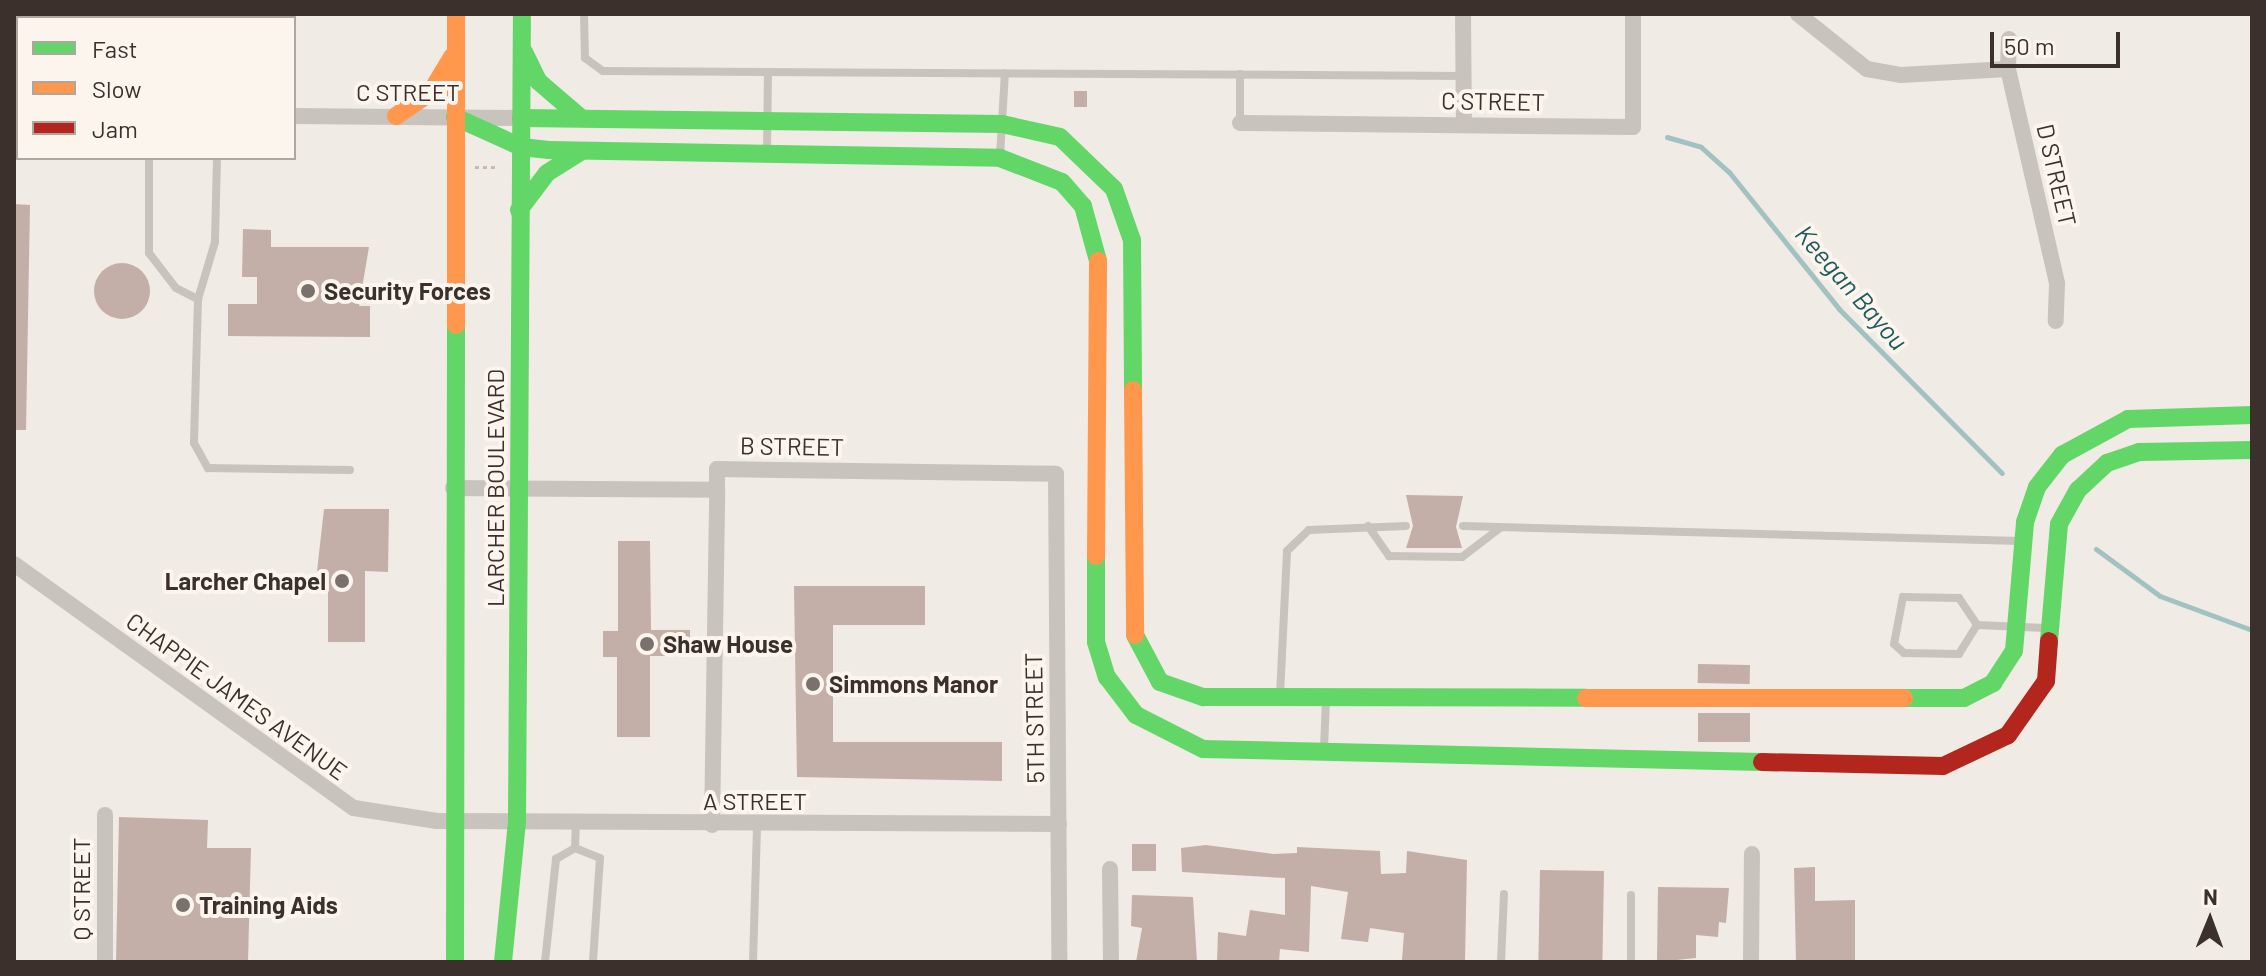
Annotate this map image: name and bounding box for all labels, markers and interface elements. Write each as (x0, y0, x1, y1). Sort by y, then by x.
legend (16, 16, 296, 160)
scale bar (1994, 16, 2124, 66)
text: 50 m (2004, 31, 2055, 60)
text: Fast (92, 34, 137, 63)
text: Slow (92, 74, 141, 103)
street label: C STREET (356, 78, 460, 106)
street label: C STREET (1441, 86, 1545, 116)
text: Jam (92, 114, 138, 143)
street label: D STREET (2031, 121, 2083, 229)
water label: Keegan Bayou (1789, 218, 1915, 356)
place label: Security Forces (324, 277, 491, 305)
marker: Security Forces (299, 282, 317, 300)
street label: LARCHER BOULEVARD (481, 369, 509, 607)
street label: B STREET (740, 431, 844, 461)
place label: Larcher Chapel (165, 567, 326, 595)
marker: Larcher Chapel (333, 572, 351, 590)
street label: CHAPPIE JAMES AVENUE (121, 606, 353, 786)
place label: Shaw House (663, 630, 793, 658)
marker: Shaw House (638, 635, 656, 653)
street label: 5TH STREET (1018, 652, 1050, 784)
place label: Simmons Manor (829, 670, 998, 698)
marker: Simmons Manor (804, 675, 822, 693)
street label: A STREET (703, 787, 807, 815)
street label: Q STREET (67, 837, 95, 941)
north arrow (2170, 880, 2250, 960)
text: N (2203, 883, 2218, 909)
place label: Training Aids (199, 891, 338, 919)
marker: Training Aids (174, 896, 192, 914)

